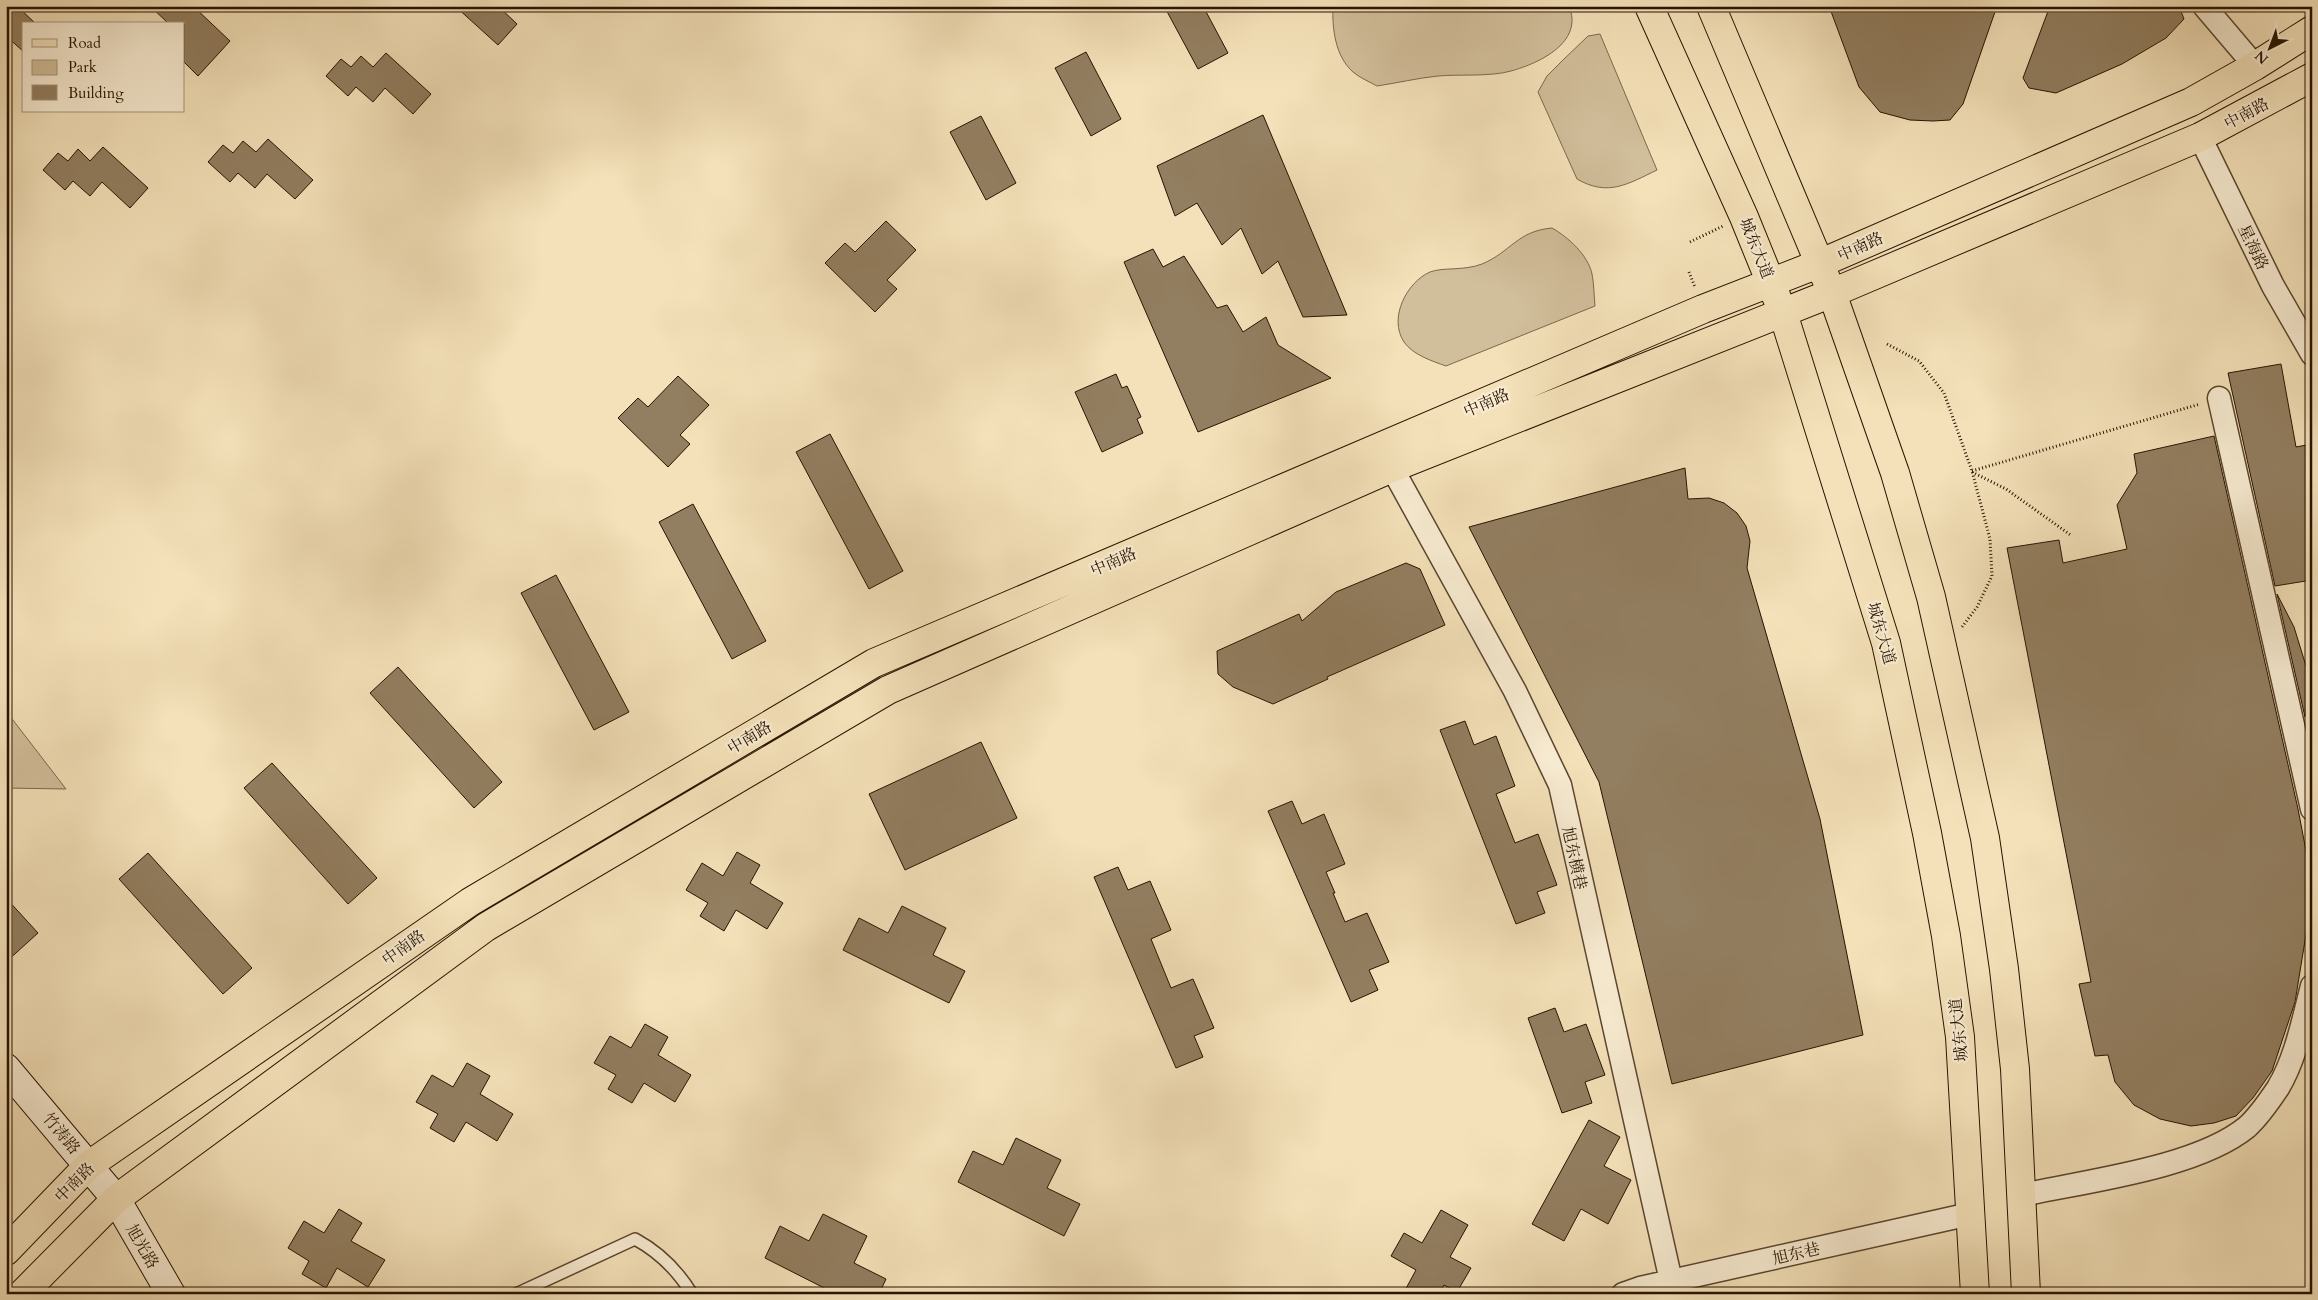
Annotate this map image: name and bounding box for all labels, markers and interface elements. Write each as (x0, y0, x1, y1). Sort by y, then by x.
legend (22, 22, 185, 112)
north arrow (2246, 22, 2296, 72)
text: Road (68, 33, 101, 53)
text: N (2251, 46, 2273, 68)
text: Park (68, 57, 97, 77)
text: Building (68, 83, 124, 103)
street label: 中南路 (2220, 93, 2273, 135)
street label: 城东大道 (1734, 215, 1778, 282)
street label: 星海路 (2233, 221, 2274, 274)
street label: 中南路 (1834, 227, 1887, 267)
street label: 中南路 (1460, 383, 1513, 422)
street label: 中南路 (1087, 542, 1140, 581)
street label: 城东大道 (1862, 599, 1900, 667)
street label: 中南路 (723, 716, 776, 760)
street label: 旭东横巷 (1557, 825, 1591, 892)
street label: 中南路 (378, 925, 430, 971)
street label: 城东大道 (1945, 997, 1973, 1063)
street label: 竹涛路 (37, 1108, 85, 1159)
street label: 中南路 (50, 1158, 99, 1207)
street label: 旭光路 (121, 1220, 164, 1273)
street label: 旭东巷 (1770, 1238, 1822, 1270)

